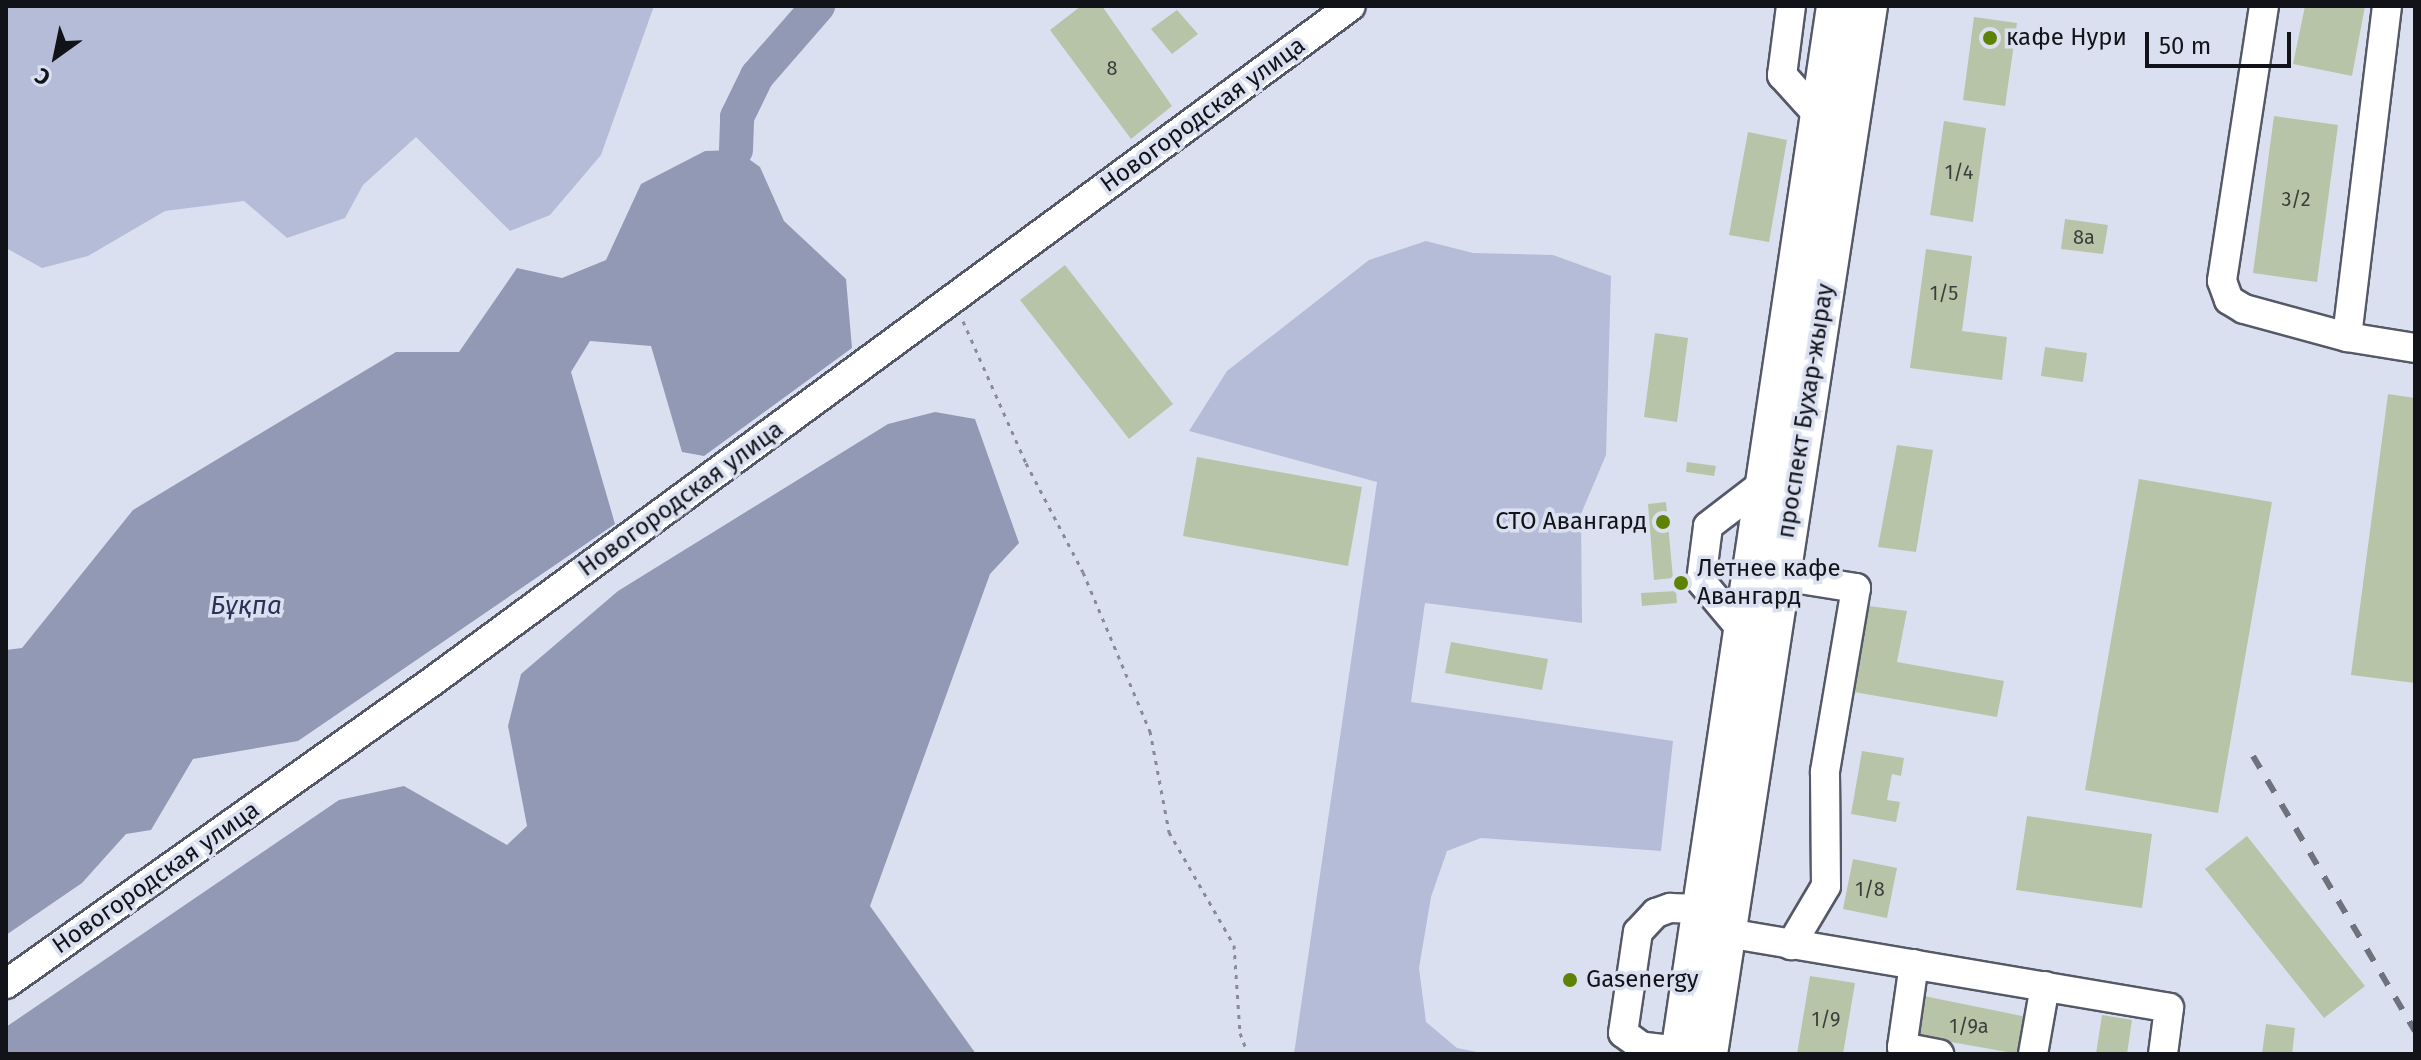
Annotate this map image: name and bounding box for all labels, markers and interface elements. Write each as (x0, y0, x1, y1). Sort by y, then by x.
north arrow (16, 16, 96, 96)
scale bar (2149, 16, 2295, 66)
place label: кафе Нури (2006, 24, 2127, 52)
marker: кафе Нури (1981, 29, 1999, 47)
street label: Новогородская улица (1095, 31, 1311, 199)
text: 50 m (2159, 32, 2211, 60)
house number: 8 (1106, 56, 1118, 80)
text: С (30, 62, 55, 91)
house number: 1/4 (1945, 160, 1973, 184)
house number: 3/2 (2281, 187, 2311, 211)
house number: 8а (2073, 225, 2095, 249)
house number: 1/5 (1930, 281, 1958, 305)
street label: проспект Бухар-жырау (1772, 282, 1840, 540)
street label: Новогородская улица (573, 415, 789, 583)
place label: СТО Авангард (1495, 508, 1647, 536)
marker: СТО Авангард (1654, 513, 1672, 531)
place label: Летнее кафе Авангард (1697, 555, 1841, 611)
marker: Летнее кафе Авангард (1672, 574, 1690, 592)
water label: Бұқпа (210, 590, 282, 622)
street label: Новогородская улица (47, 796, 265, 960)
house number: 1/8 (1855, 877, 1885, 901)
place label: Gasenergy (1586, 966, 1699, 994)
marker: Gasenergy (1561, 971, 1579, 989)
house number: 1/9 (1812, 1007, 1840, 1031)
house number: 1/9а (1949, 1014, 1989, 1038)

